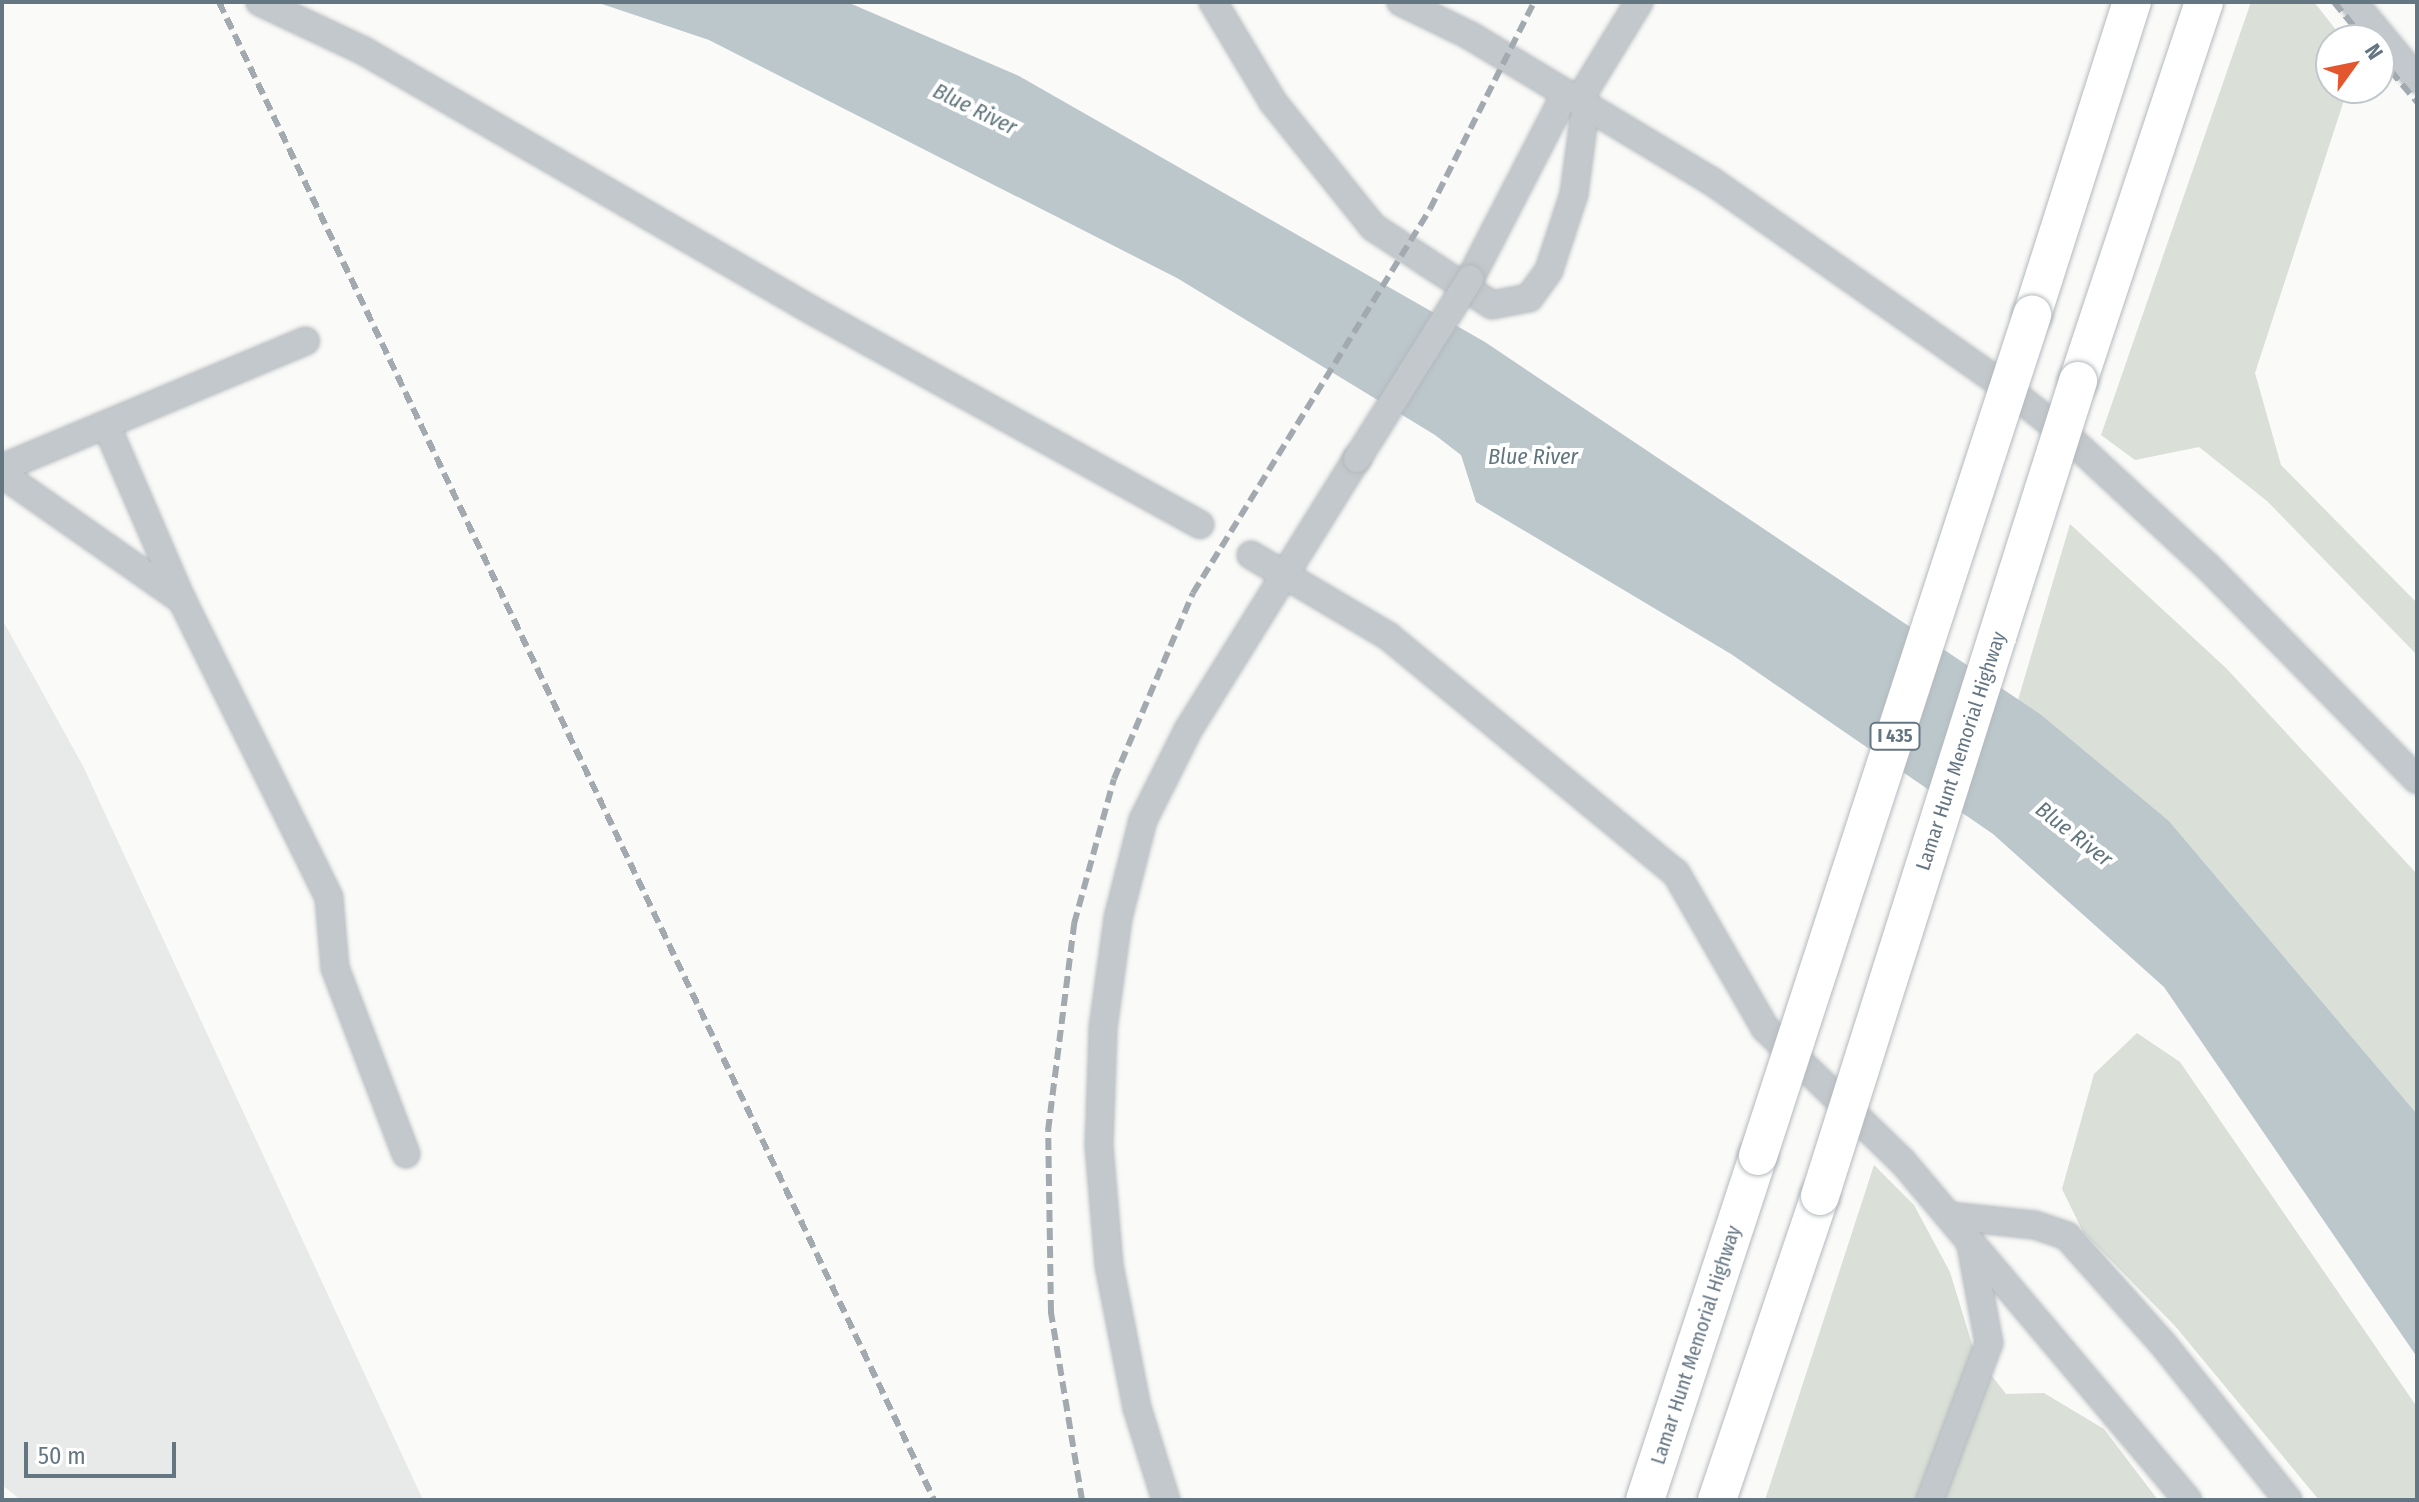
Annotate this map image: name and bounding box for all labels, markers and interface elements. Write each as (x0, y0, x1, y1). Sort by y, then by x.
north arrow (2315, 24, 2395, 104)
text: N (2359, 39, 2389, 65)
water label: Blue River (929, 77, 1021, 141)
water label: Blue River (1488, 444, 1578, 470)
street label: Lamar Hunt Memorial Highway (1911, 629, 2011, 873)
road number: I 435 (1869, 722, 1921, 750)
water label: Blue River (2030, 796, 2118, 872)
street label: Lamar Hunt Memorial Highway (1646, 1223, 1746, 1467)
scale bar (28, 1426, 180, 1476)
text: 50 m (38, 1442, 86, 1470)

